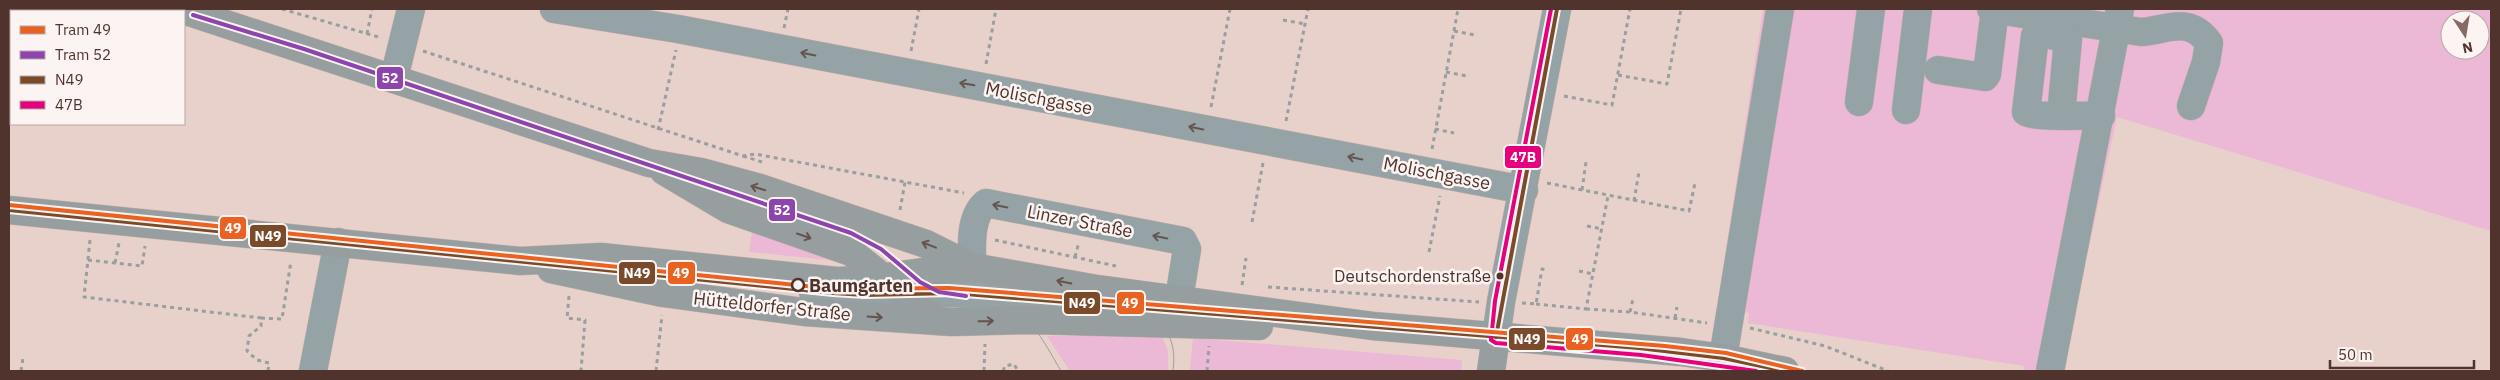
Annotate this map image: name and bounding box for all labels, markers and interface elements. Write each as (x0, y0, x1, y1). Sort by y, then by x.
legend (10, 10, 185, 125)
north arrow (2440, 10, 2490, 60)
text: Tram 49 (55, 20, 111, 39)
text: N (2461, 38, 2475, 58)
text: Tram 52 (55, 45, 111, 64)
one-way arrow (800, 49, 816, 58)
line badge: 52 (376, 66, 404, 90)
text: 52 (382, 69, 398, 87)
text: N49 (55, 70, 84, 89)
street label: Molischgasse (984, 76, 1095, 120)
one-way arrow (960, 79, 976, 89)
text: 47B (55, 95, 83, 114)
one-way arrow (1188, 122, 1204, 132)
line badge: 47B (1504, 145, 1542, 169)
text: 47B (1510, 148, 1536, 166)
street label: Molischgasse (1382, 151, 1493, 195)
one-way arrow (1348, 153, 1364, 162)
one-way arrow (750, 182, 766, 192)
line badge: 52 (768, 198, 796, 222)
street label: Linzer Straße (1025, 200, 1135, 243)
text: 52 (774, 201, 790, 219)
one-way arrow (992, 201, 1008, 210)
line badge: 49 (219, 216, 247, 240)
text: 49 (225, 219, 241, 237)
line badge: N49 (249, 224, 287, 248)
text: N49 (255, 227, 281, 245)
one-way arrow (796, 231, 812, 241)
one-way arrow (1152, 231, 1168, 241)
one-way arrow (922, 240, 937, 249)
line badge: N49 (618, 261, 656, 285)
line badge: 49 (667, 261, 696, 285)
text: N49 (624, 264, 650, 282)
text: 49 (673, 264, 689, 282)
place label: Deutschordenstraße (1334, 265, 1491, 287)
marker: Deutschordenstraße (1495, 271, 1505, 281)
place label: Baumgarten (809, 274, 913, 297)
one-way arrow (1056, 277, 1072, 287)
marker: Baumgarten (791, 278, 805, 292)
street label: Hütteldorfer Straße (692, 286, 852, 326)
line badge: N49 (1063, 291, 1101, 315)
line badge: 49 (1116, 291, 1145, 315)
text: N49 (1069, 294, 1095, 312)
text: 49 (1122, 294, 1138, 312)
one-way arrow (867, 312, 883, 321)
one-way arrow (978, 317, 994, 326)
line badge: N49 (1508, 327, 1546, 351)
line badge: 49 (1565, 327, 1594, 351)
text: N49 (1514, 330, 1540, 348)
text: 49 (1572, 330, 1588, 348)
scale bar (2330, 338, 2474, 370)
text: 50 m (2338, 345, 2373, 364)

